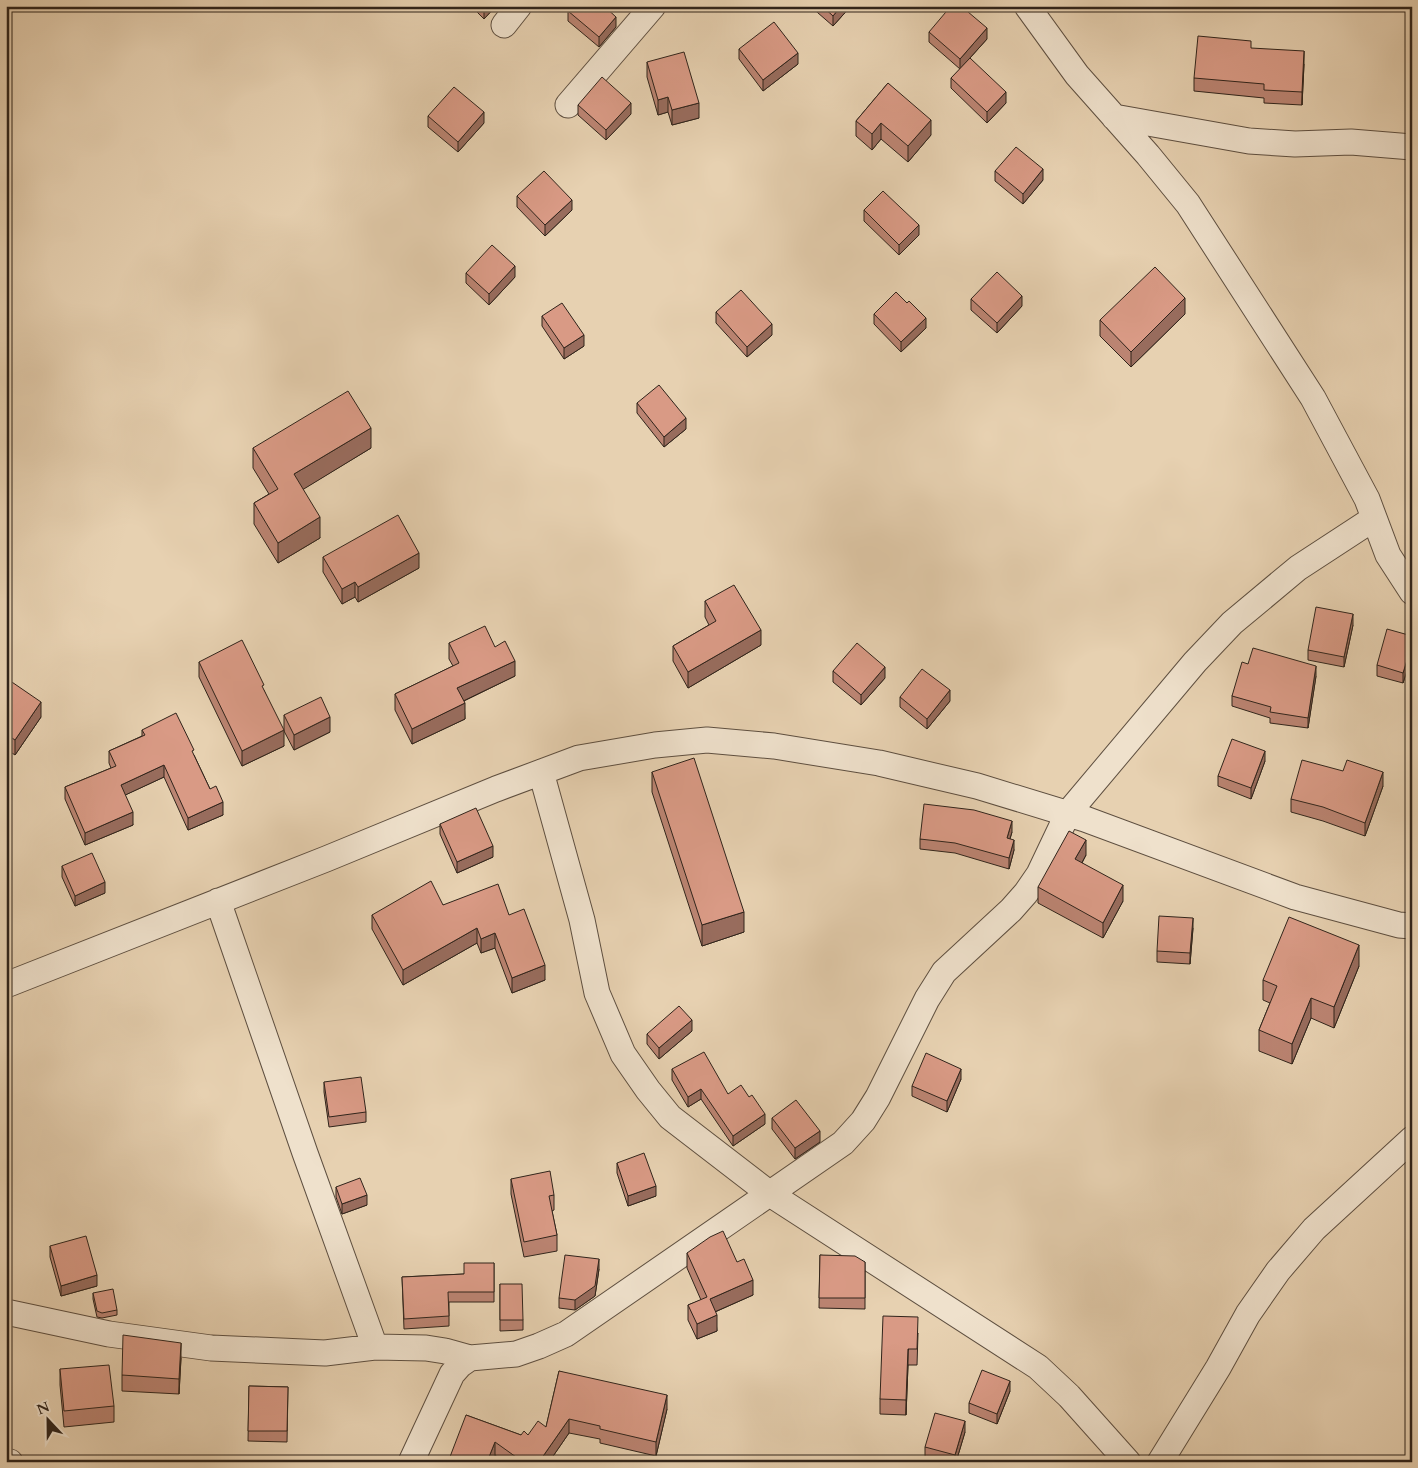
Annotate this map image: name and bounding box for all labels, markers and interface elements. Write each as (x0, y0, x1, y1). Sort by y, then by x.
north arrow (22, 1396, 72, 1446)
text: N (34, 1397, 53, 1419)

